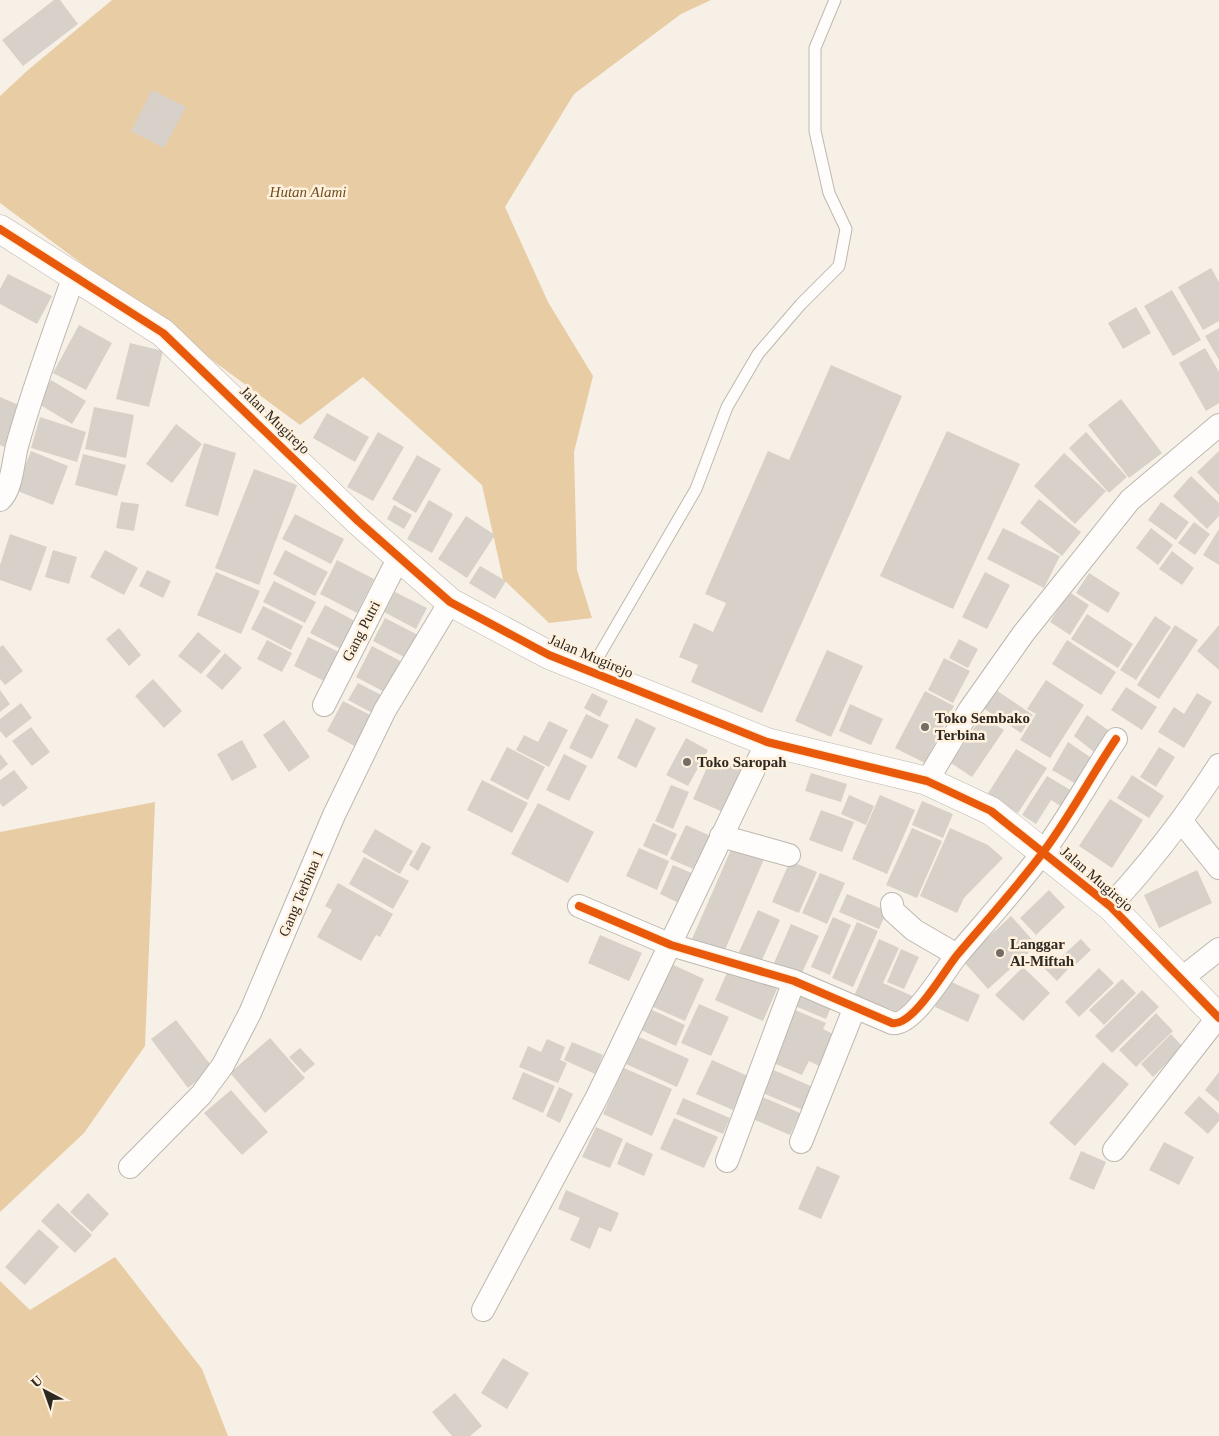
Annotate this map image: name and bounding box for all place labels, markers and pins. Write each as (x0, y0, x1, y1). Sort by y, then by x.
place label: Toko Sembako Terbina (935, 710, 1030, 743)
marker: Toko Sembako Terbina (919, 721, 931, 733)
place label: Toko Saropah (697, 754, 787, 770)
marker: Toko Saropah (681, 756, 693, 768)
place label: Langgar Al-Miftah (1010, 936, 1075, 969)
marker: Langgar Al-Miftah (994, 947, 1006, 959)

